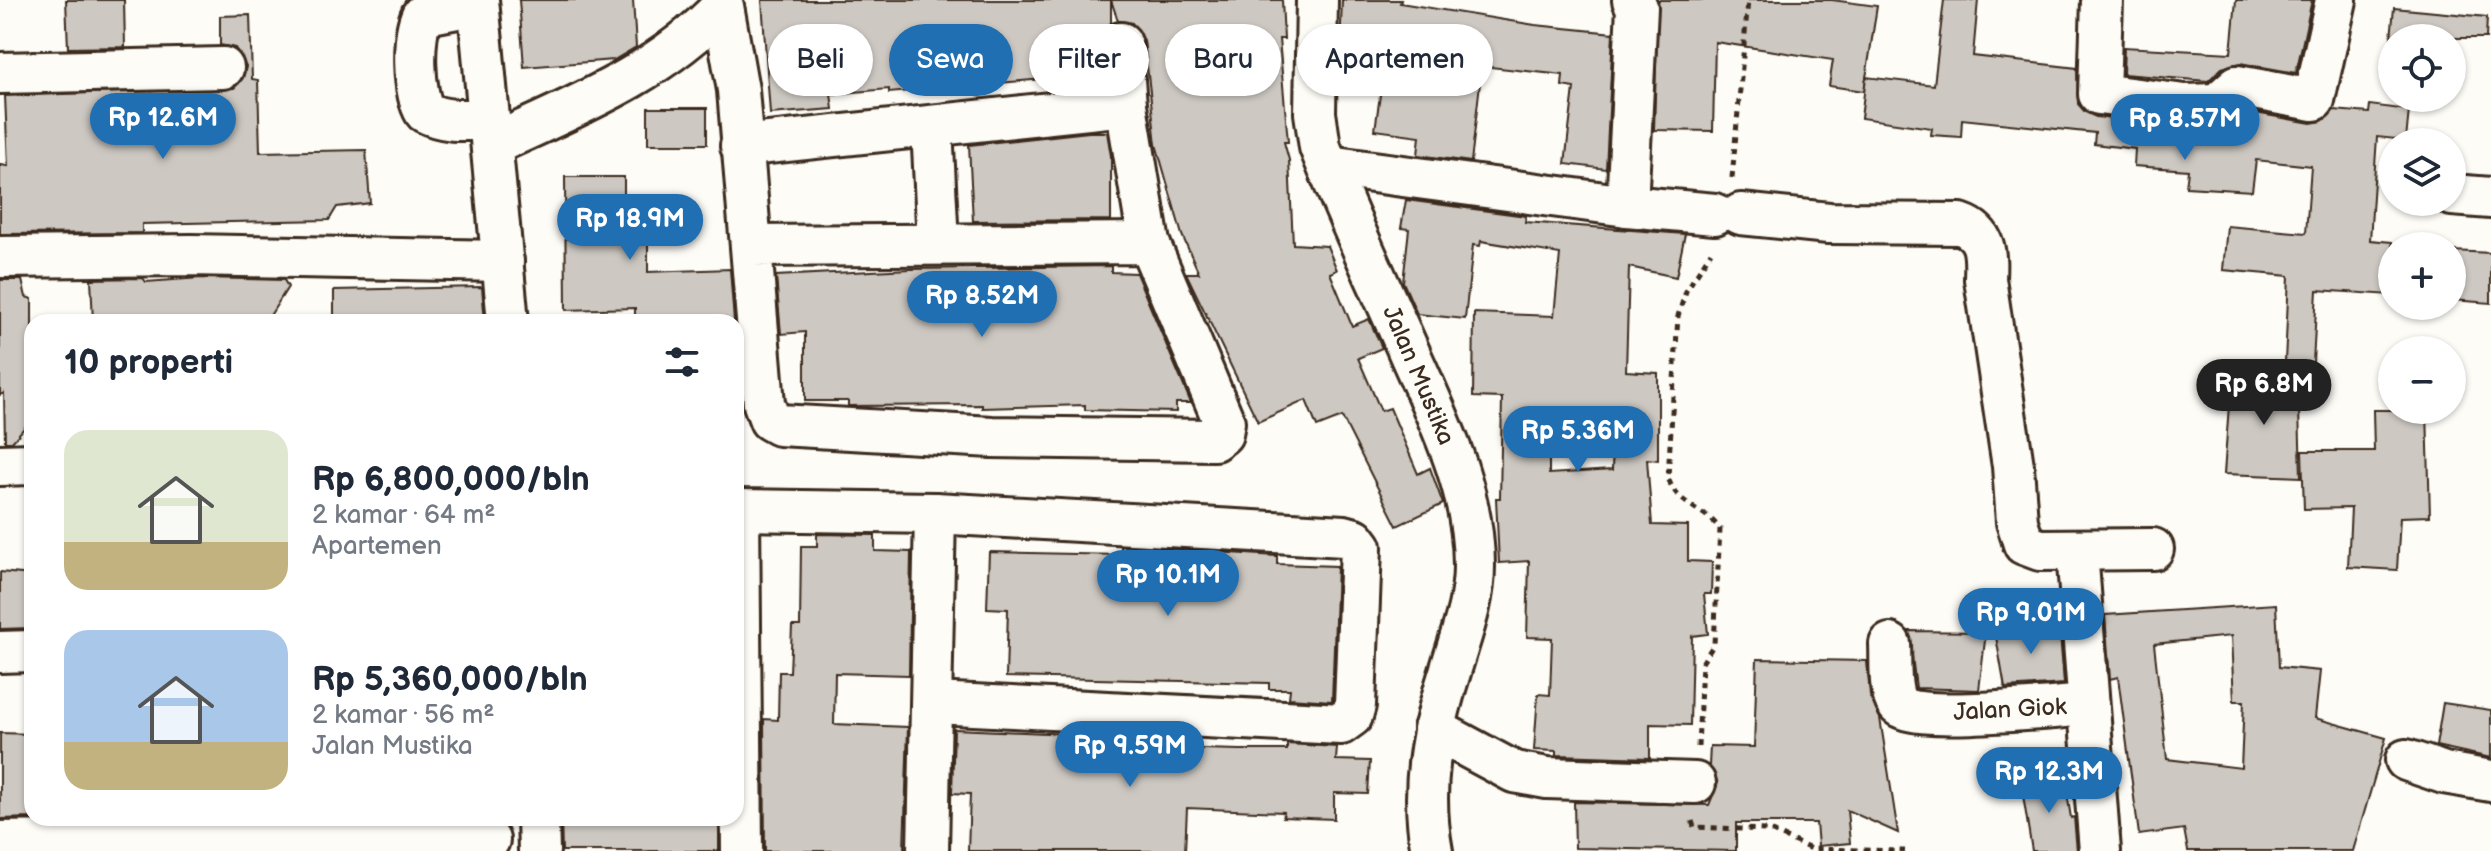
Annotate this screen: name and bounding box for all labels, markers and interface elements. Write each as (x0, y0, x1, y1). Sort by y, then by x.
chip: Beli (768, 24, 873, 96)
chip: Sewa (889, 24, 1013, 96)
chip: Filter (1029, 24, 1149, 96)
chip: Baru (1165, 24, 1281, 96)
chip: Apartemen (1297, 24, 1493, 96)
map controls (2378, 24, 2466, 424)
button: locate (2378, 24, 2466, 112)
pin: Rp 12.6M (80, 93, 246, 161)
pin: Rp 8.57M (2102, 94, 2268, 162)
text: Rp 12.6M (108, 103, 218, 134)
text: Rp 8.57M (2129, 104, 2241, 135)
button: layers (2378, 128, 2466, 216)
pin: Rp 18.9M (547, 194, 713, 262)
text: Rp 18.9M (575, 204, 685, 235)
button: + (2378, 232, 2466, 320)
pin: Rp 8.52M (899, 271, 1065, 339)
text: Rp 8.52M (925, 281, 1039, 312)
street label: Jalan Mustika (1376, 301, 1461, 449)
button: − (2378, 336, 2466, 424)
icon: filters (660, 340, 704, 384)
text: 10 properti (64, 342, 233, 383)
pin: Rp 6.8M (2190, 359, 2338, 427)
text: Rp 6.8M (2214, 369, 2314, 400)
pin: Rp 5.36M (1495, 406, 1661, 474)
text: Rp 5.36M (1521, 416, 1635, 447)
text: Rp 6,800,000/bln (312, 459, 590, 500)
icon: home (128, 462, 224, 558)
text: 2 kamar · 64 m² (312, 500, 495, 531)
text: Apartemen (312, 531, 442, 562)
pin: Rp 10.1M (1085, 550, 1251, 618)
text: Rp 10.1M (1115, 560, 1221, 591)
pin: Rp 9.01M (1948, 588, 2114, 656)
text: Rp 9.01M (1976, 598, 2086, 629)
text: Rp 5,360,000/bln (312, 659, 588, 700)
icon: home (128, 662, 224, 758)
street label: Jalan Giok (1953, 692, 2068, 727)
text: 2 kamar · 56 m² (312, 700, 494, 731)
pin: Rp 9.59M (1047, 721, 1213, 789)
text: Jalan Mustika (312, 731, 473, 762)
text: Rp 9.59M (1073, 731, 1187, 762)
pin: Rp 12.3M (1966, 747, 2132, 815)
text: Rp 12.3M (1994, 757, 2104, 788)

